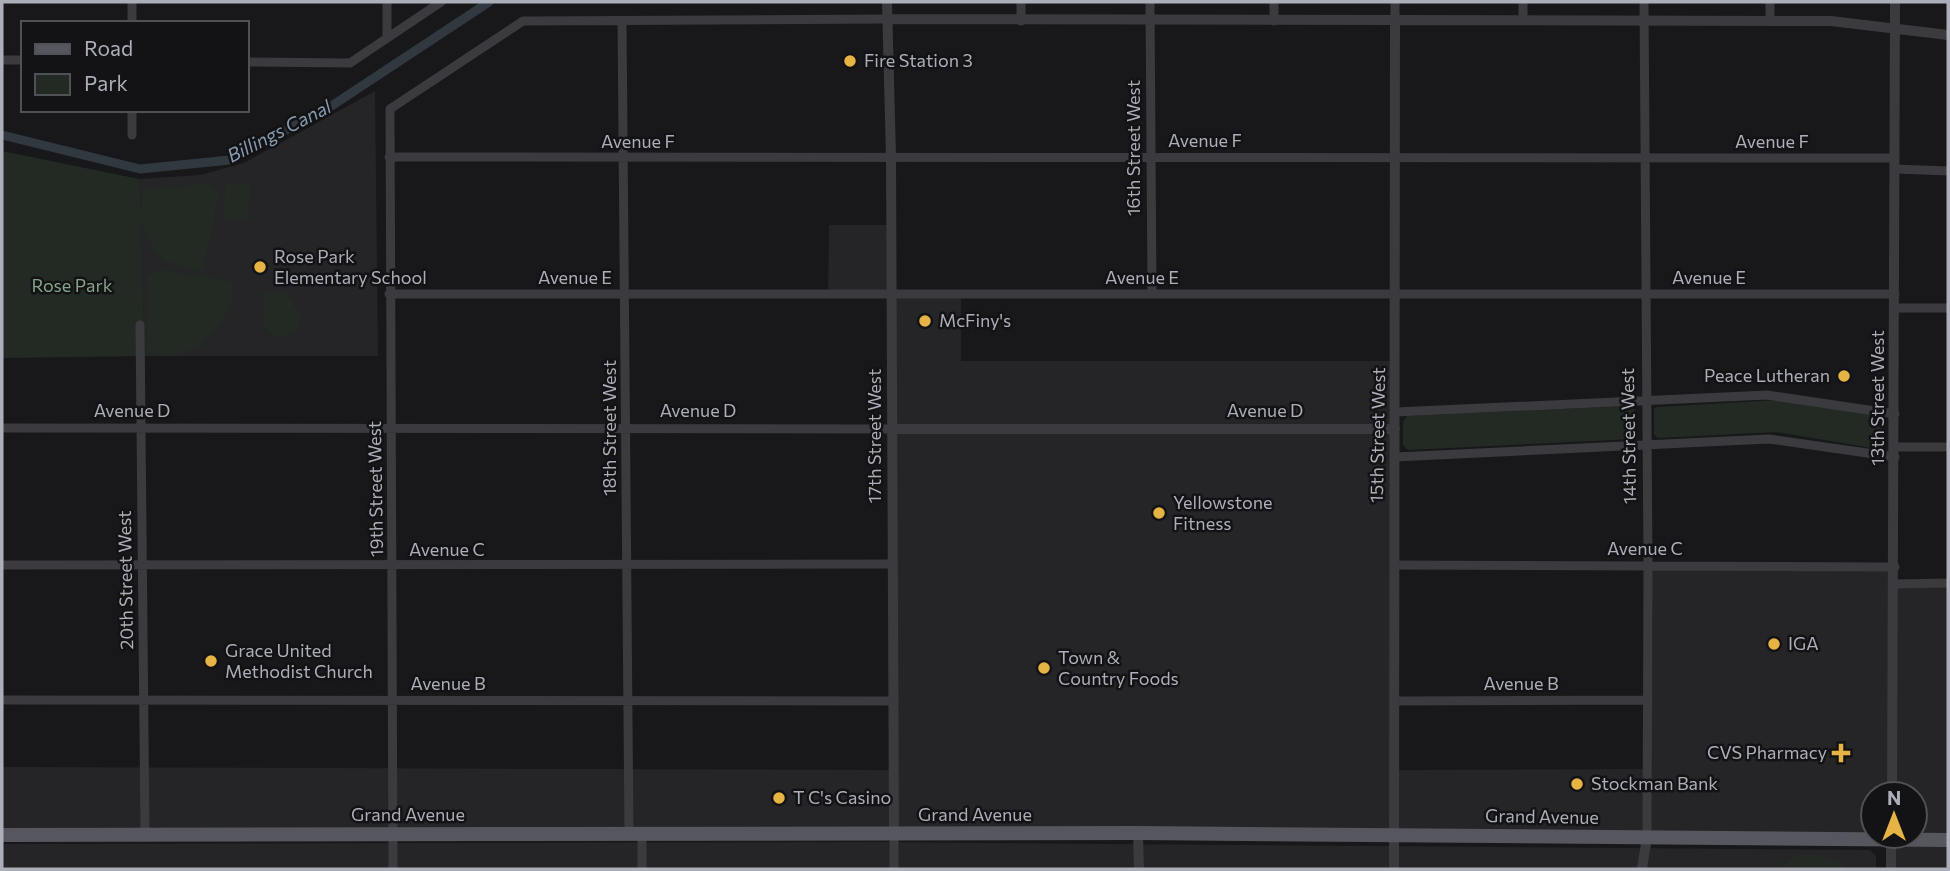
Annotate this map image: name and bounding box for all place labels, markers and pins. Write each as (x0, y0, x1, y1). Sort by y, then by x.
place label: Fire Station 3 (864, 49, 973, 71)
marker: Fire Station 3 (842, 53, 858, 69)
place label: Rose Park Elementary School (274, 245, 427, 288)
marker: Rose Park Elementary School (252, 259, 268, 275)
place label: McFiny's (939, 309, 1011, 331)
marker: McFiny's (917, 313, 933, 329)
place label: Peace Lutheran (1704, 364, 1830, 386)
marker: Peace Lutheran (1836, 368, 1852, 384)
place label: Yellowstone Fitness (1173, 491, 1272, 534)
marker: Yellowstone Fitness (1151, 505, 1167, 521)
place label: IGA (1788, 632, 1819, 654)
marker: IGA (1766, 636, 1782, 652)
place label: Grace United Methodist Church (225, 639, 373, 682)
place label: Town & Country Foods (1058, 646, 1179, 689)
marker: Grace United Methodist Church (203, 653, 219, 669)
marker: Town & Country Foods (1036, 660, 1052, 676)
place label: CVS Pharmacy (1707, 741, 1827, 763)
marker: CVS Pharmacy (1833, 745, 1849, 761)
place label: Stockman Bank (1591, 772, 1718, 794)
marker: Stockman Bank (1569, 776, 1585, 792)
place label: T C's Casino (793, 786, 891, 808)
marker: T C's Casino (771, 790, 787, 806)

